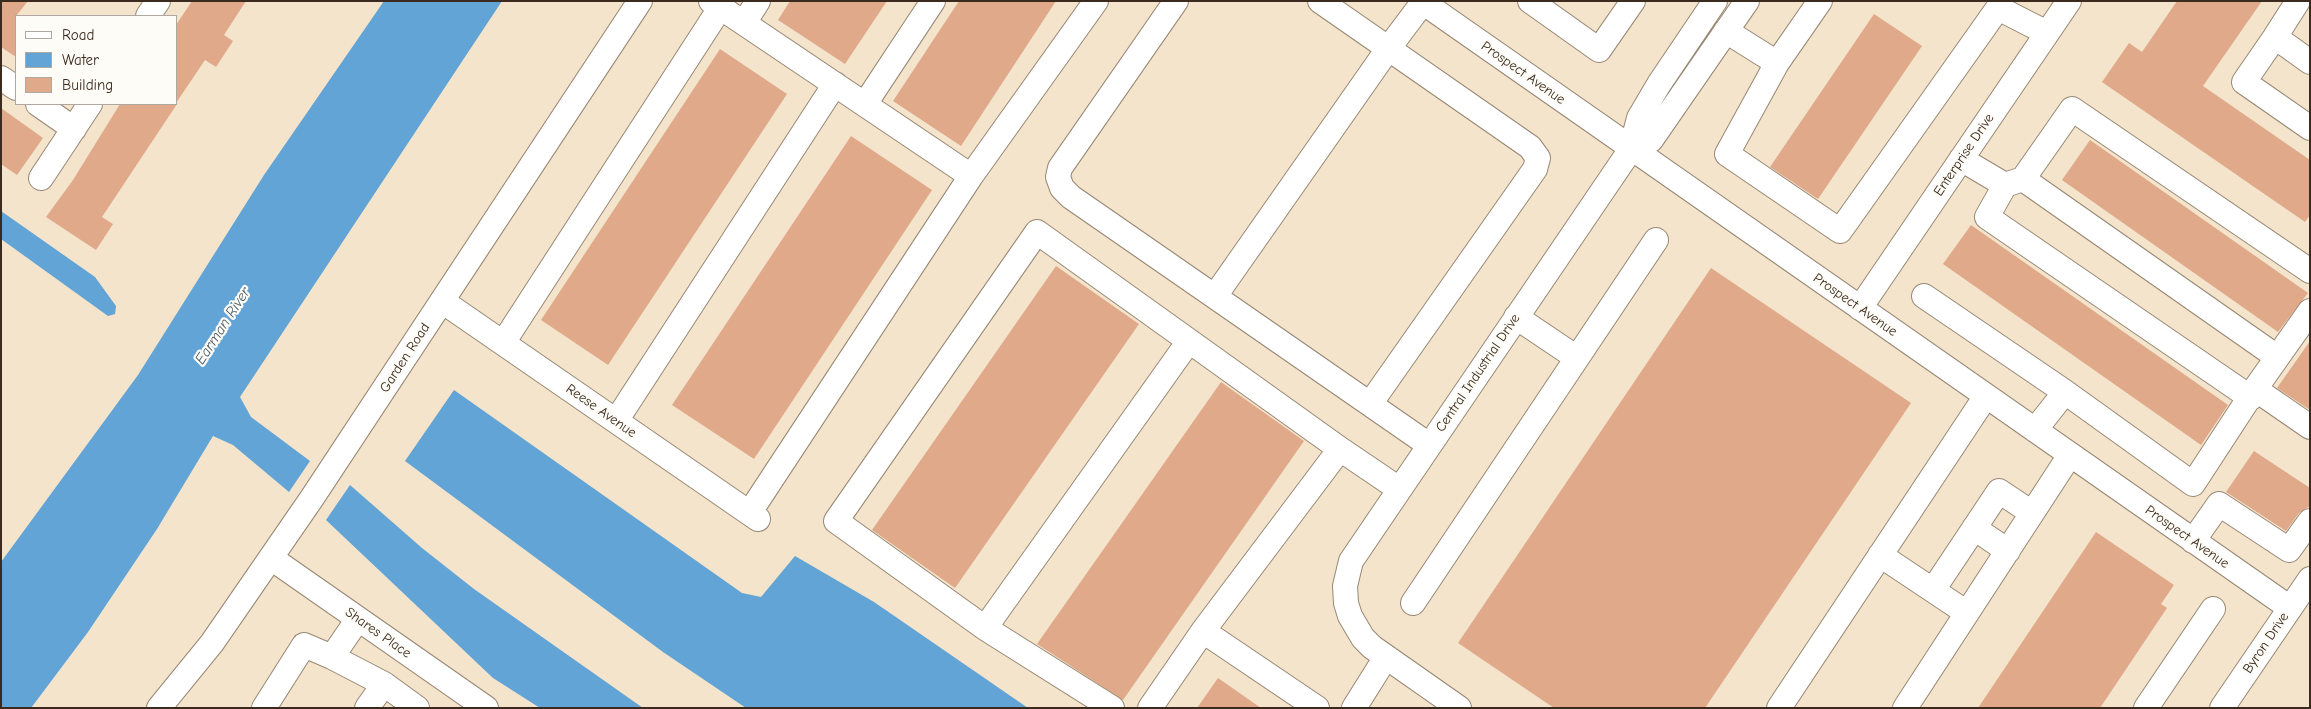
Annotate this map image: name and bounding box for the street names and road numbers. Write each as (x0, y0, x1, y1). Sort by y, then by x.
street label: Prospect Avenue (1478, 38, 1568, 108)
street label: Enterprise Drive (1930, 110, 1998, 200)
street label: Prospect Avenue (1810, 270, 1900, 340)
street label: Central Industrial Drive (1432, 311, 1524, 435)
street label: Garden Road (376, 320, 434, 396)
street label: Reese Avenue (562, 381, 640, 441)
street label: Prospect Avenue (2142, 502, 2232, 572)
street label: Shares Place (342, 604, 414, 662)
street label: Byron Drive (2239, 609, 2293, 677)

